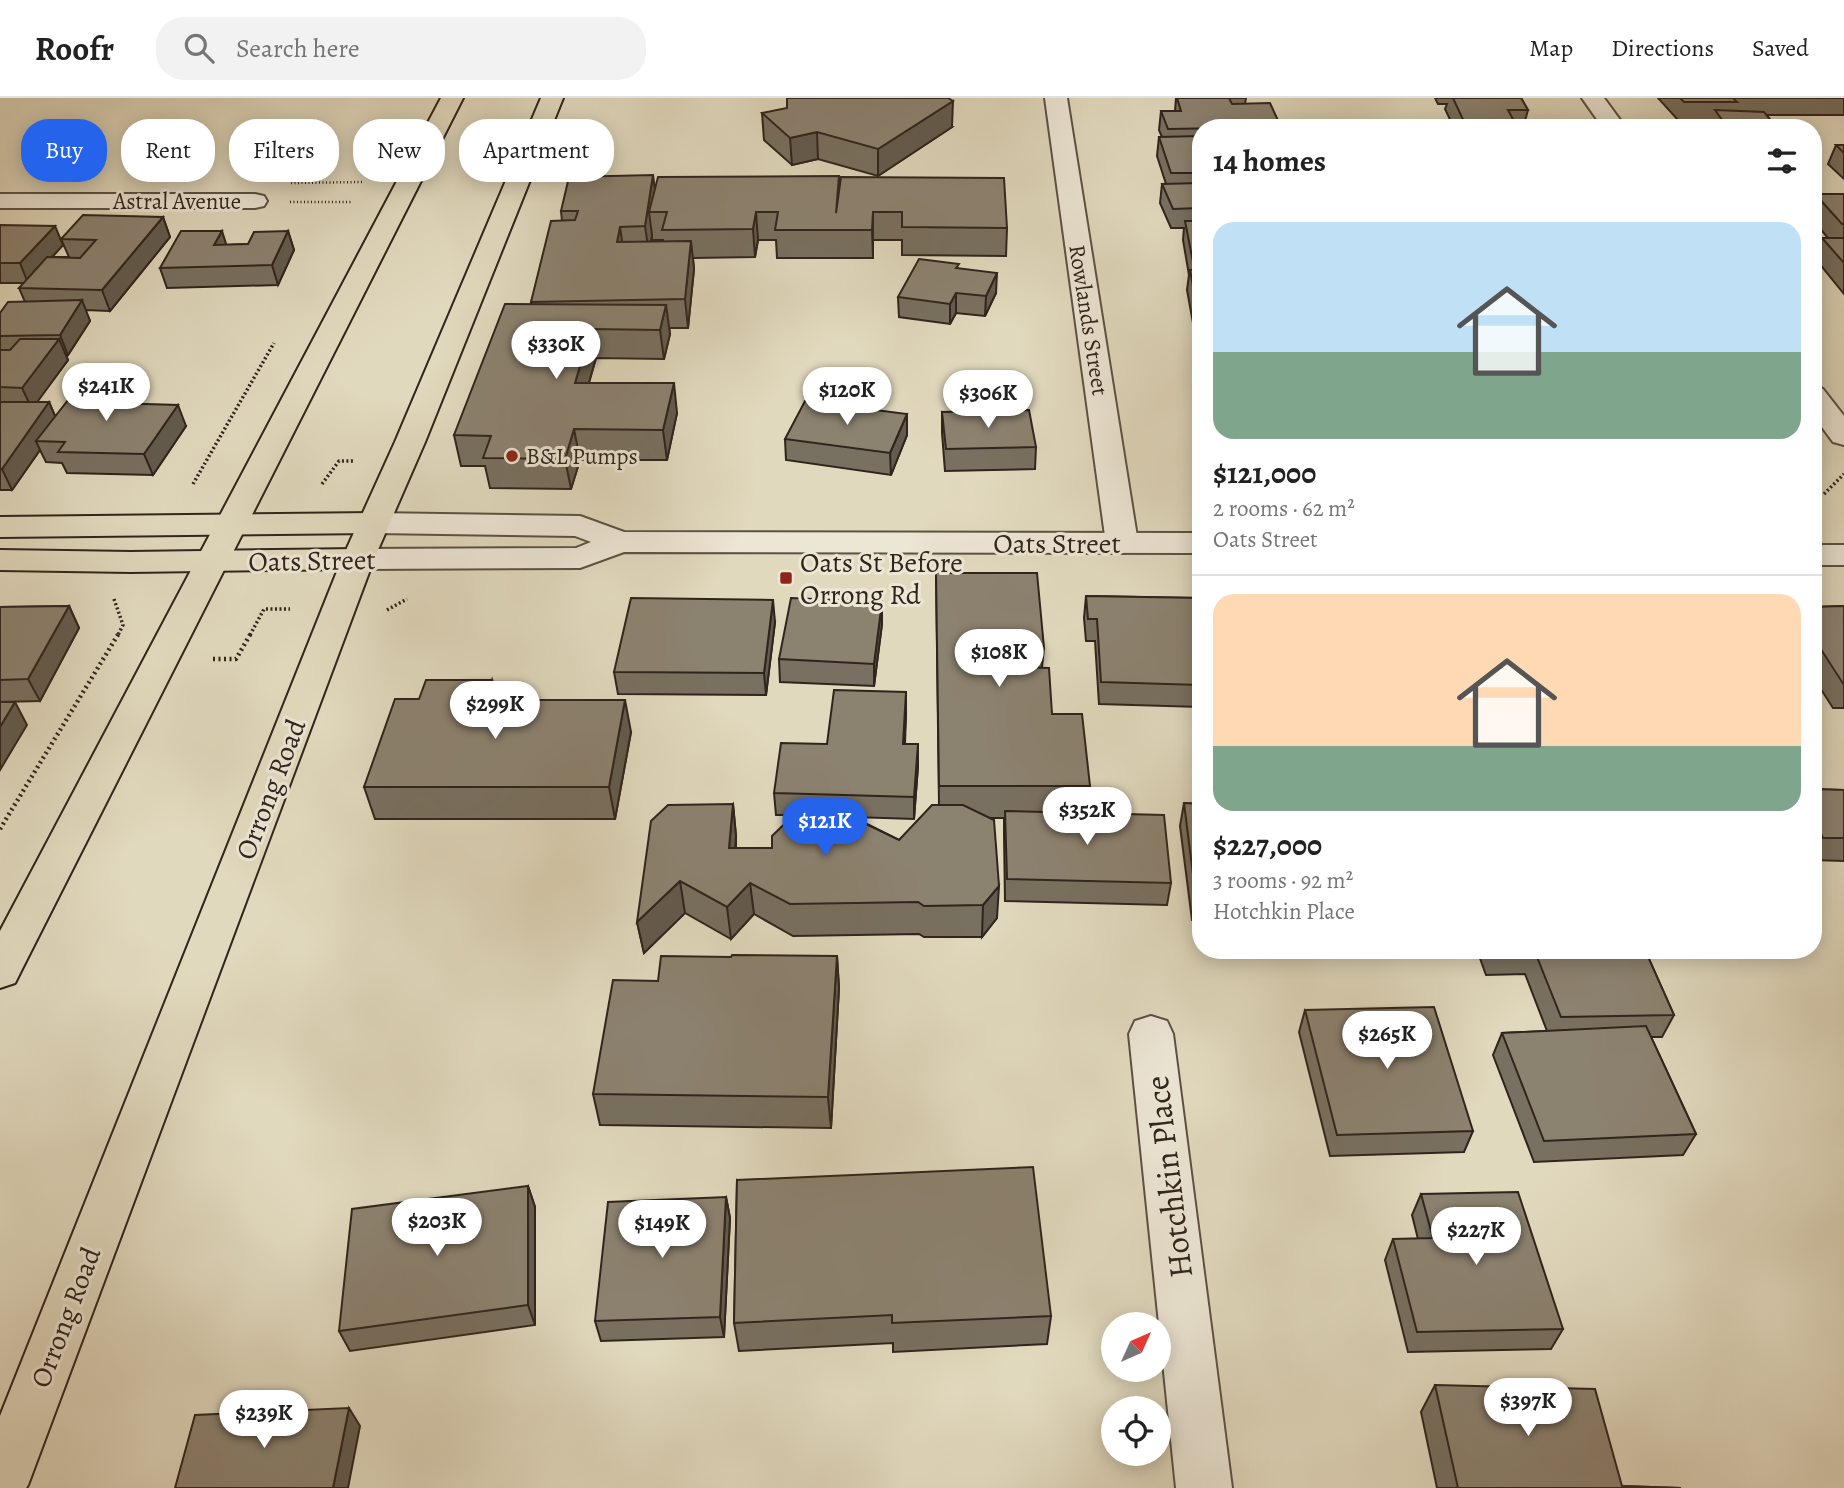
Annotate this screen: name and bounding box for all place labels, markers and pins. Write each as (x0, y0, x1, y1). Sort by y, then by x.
pin: $330K (507, 322, 605, 381)
pin: $241K (57, 364, 155, 423)
pin: $120K (798, 368, 896, 427)
pin: $306K (939, 370, 1037, 430)
place label: B&L Pumps (526, 441, 638, 472)
marker: B&L Pumps (504, 448, 520, 464)
place label: Oats St Before Orrong Rd (800, 544, 963, 614)
marker: Oats St Before Orrong Rd (778, 570, 794, 586)
pin: $108K (950, 630, 1048, 689)
pin: $299K (446, 682, 544, 741)
pin: $352K (1038, 788, 1136, 847)
pin: $121K (776, 798, 874, 858)
pin: $265K (1338, 1012, 1436, 1071)
pin: $203K (388, 1198, 486, 1258)
pin: $149K (613, 1200, 711, 1260)
pin: $227K (1427, 1208, 1525, 1267)
pin: $397K (1479, 1378, 1577, 1438)
pin: $239K (215, 1390, 313, 1450)

